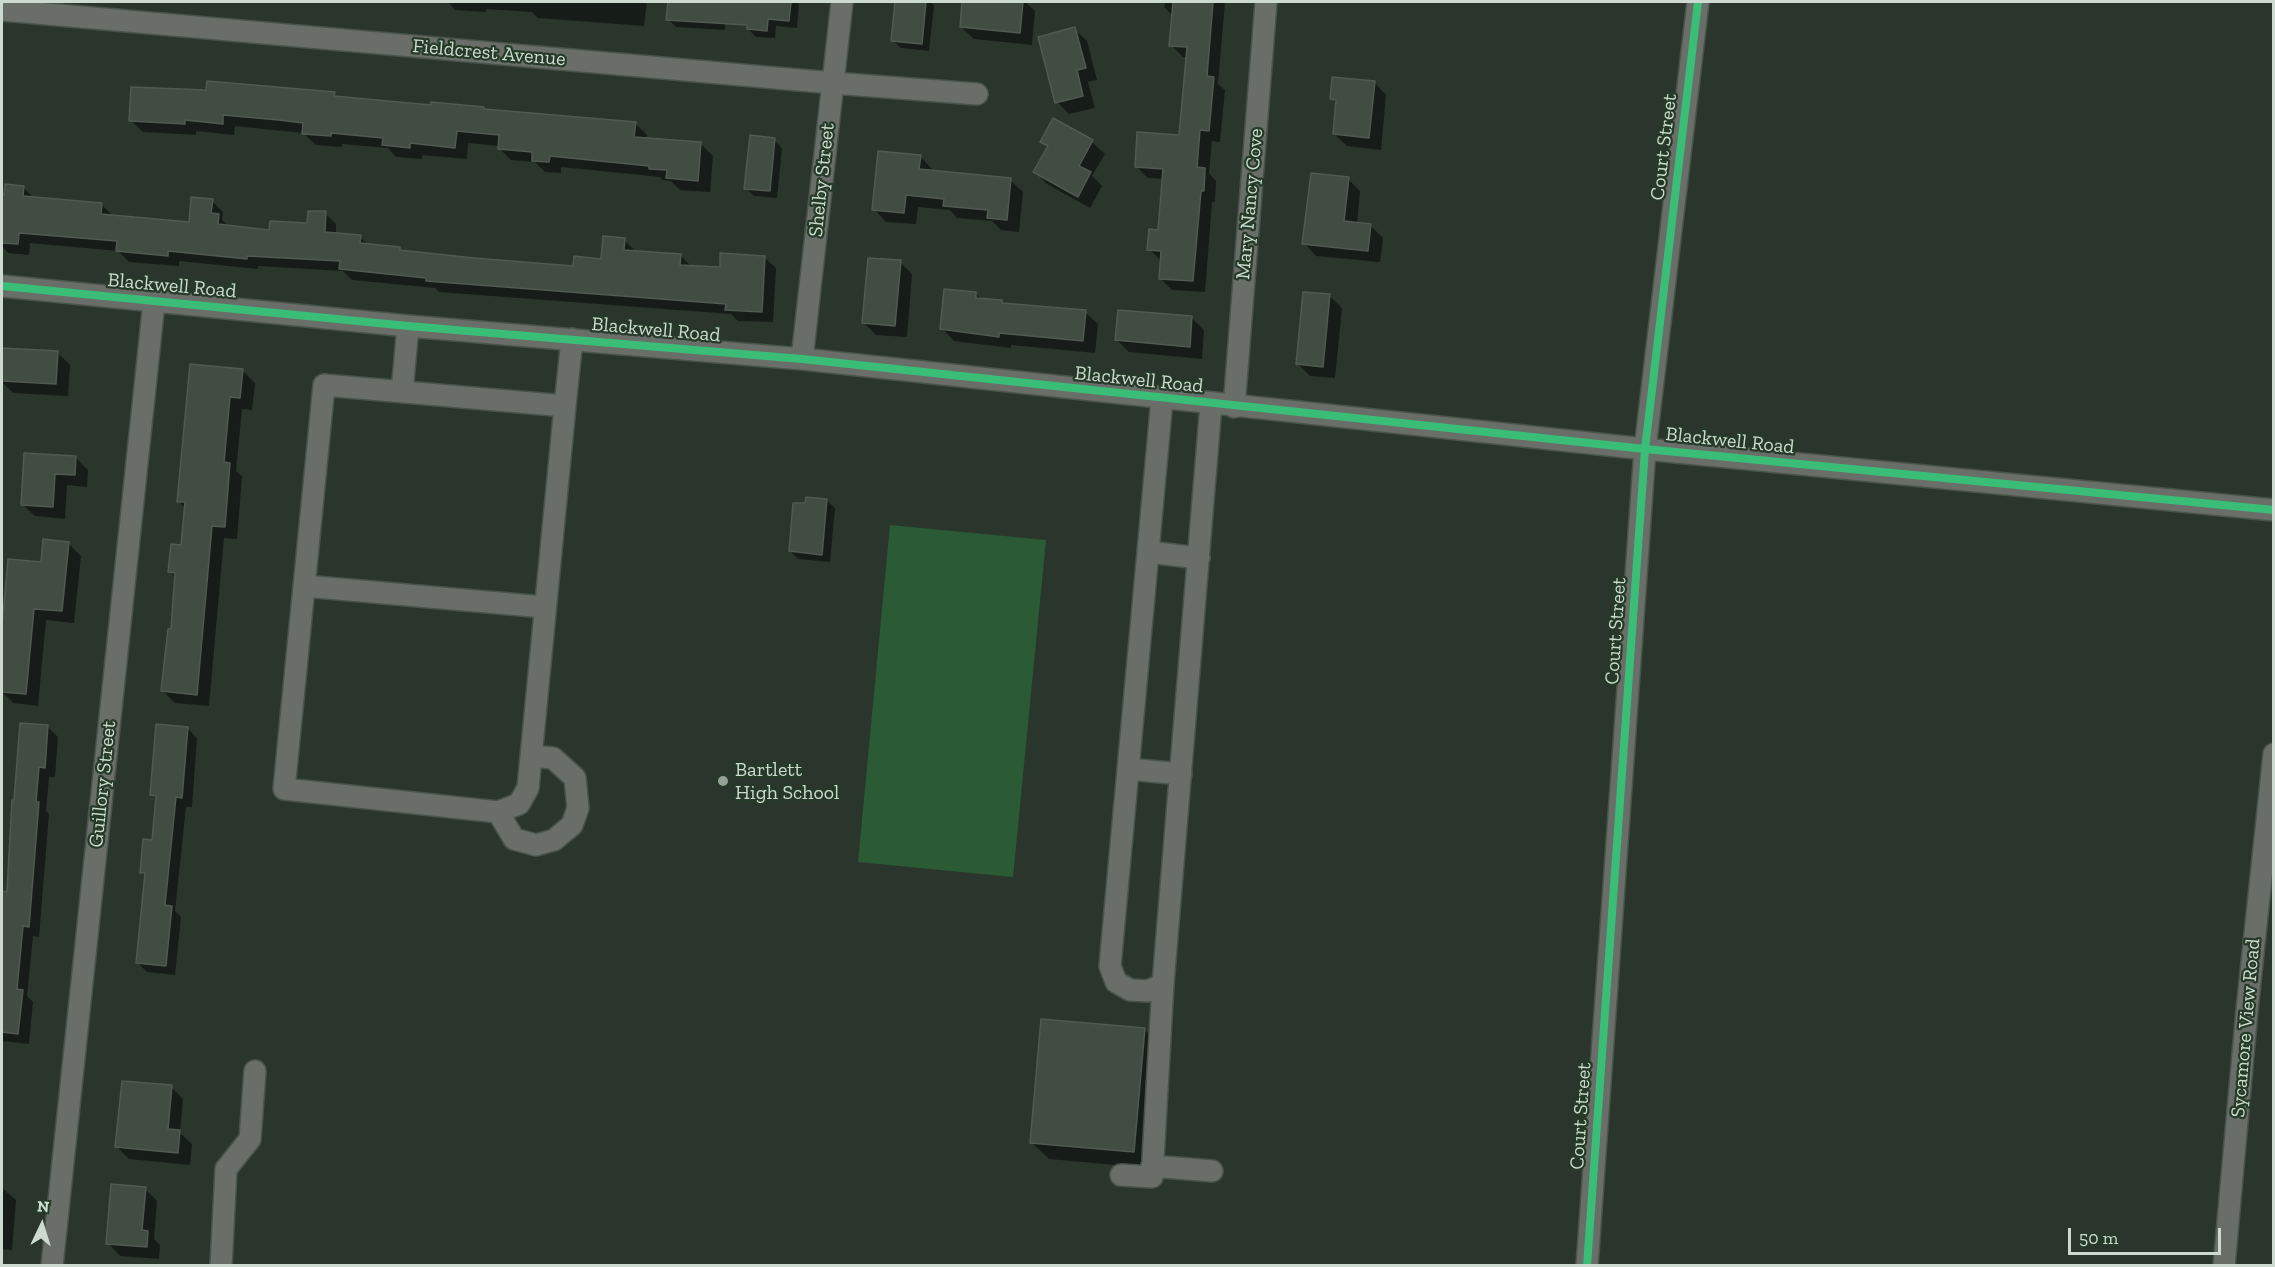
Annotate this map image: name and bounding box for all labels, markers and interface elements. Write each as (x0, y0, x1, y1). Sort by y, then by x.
street label: Fieldcrest Avenue (411, 34, 567, 72)
street label: Court Street (1646, 92, 1682, 202)
street label: Shelby Street (804, 122, 840, 238)
street label: Mary Nancy Cove (1231, 127, 1269, 281)
street label: Blackwell Road (107, 268, 237, 304)
street label: Blackwell Road (591, 312, 721, 348)
street label: Blackwell Road (1073, 361, 1205, 399)
street label: Blackwell Road (1664, 422, 1796, 460)
street label: Court Street (1600, 577, 1632, 685)
street label: Guillory Street (84, 719, 122, 849)
place label: Bartlett High School (735, 758, 839, 805)
marker: Bartlett High School (716, 774, 730, 788)
street label: Sycamore View Road (2226, 938, 2266, 1118)
street label: Court Street (1565, 1062, 1597, 1170)
north arrow (12, 1195, 72, 1255)
text: N (37, 1197, 50, 1216)
scale bar (2071, 1216, 2224, 1254)
text: 50 m (2079, 1227, 2118, 1249)

